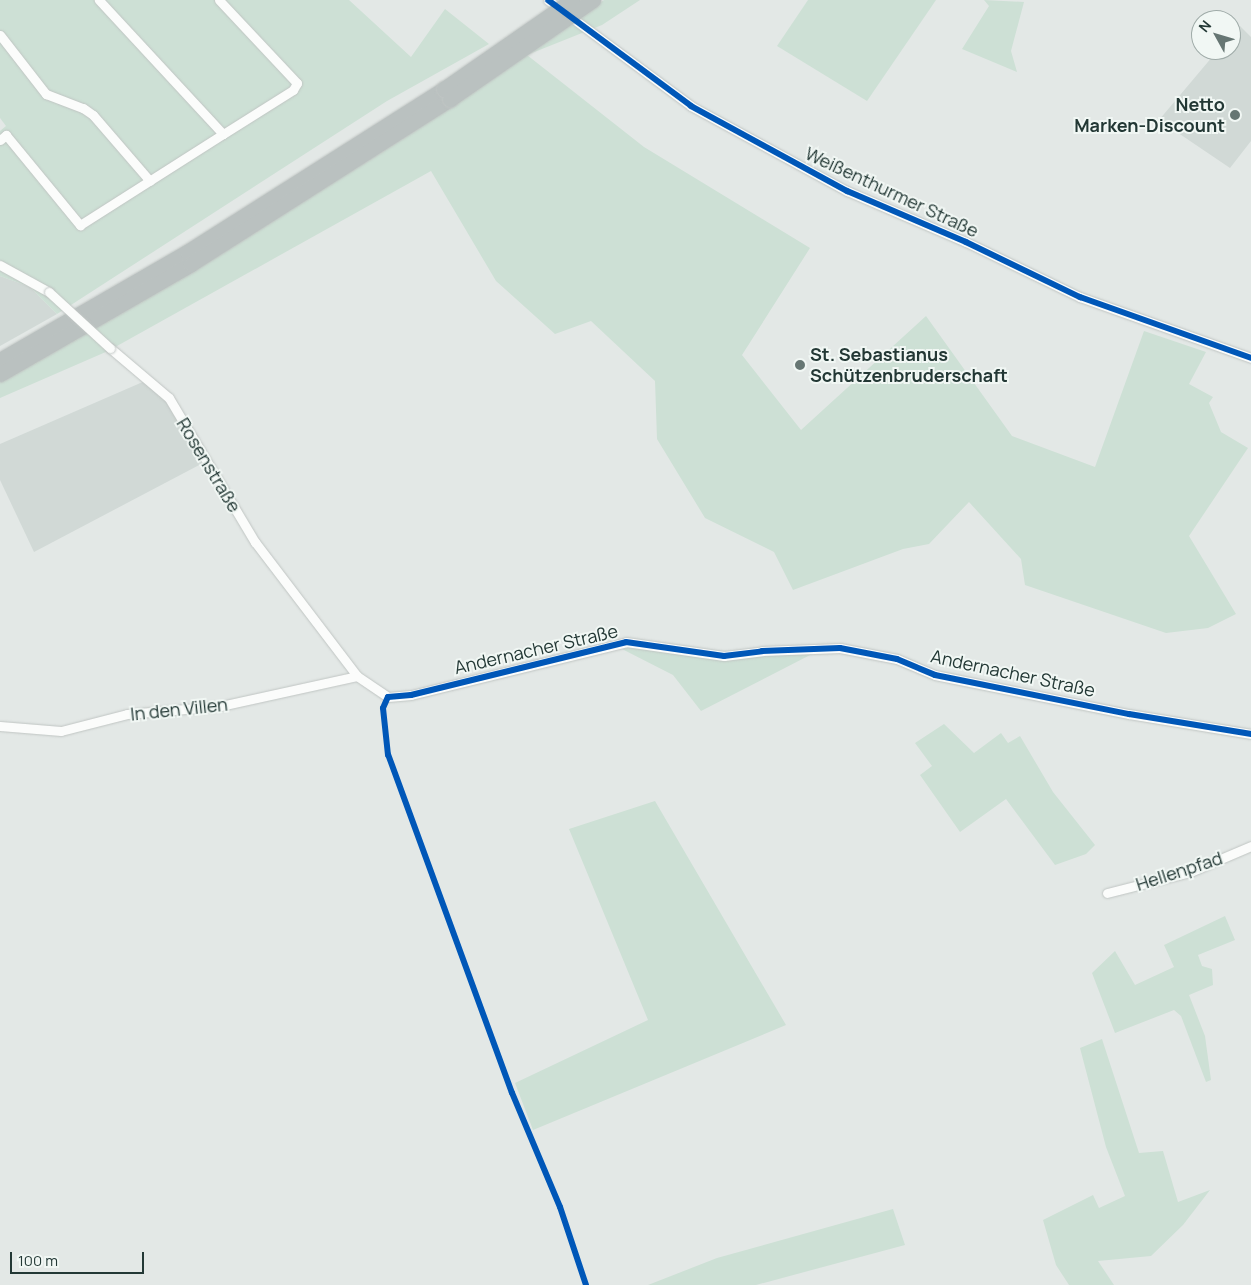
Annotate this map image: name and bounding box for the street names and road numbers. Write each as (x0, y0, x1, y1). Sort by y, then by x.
street label: Weißenthurmer Straße (802, 142, 982, 242)
street label: Rosenstraße (172, 414, 246, 516)
street label: Andernacher Straße (452, 620, 620, 678)
street label: Andernacher Straße (929, 645, 1097, 701)
street label: In den Villen (129, 693, 229, 725)
street label: Hellenpfad (1133, 847, 1225, 895)

